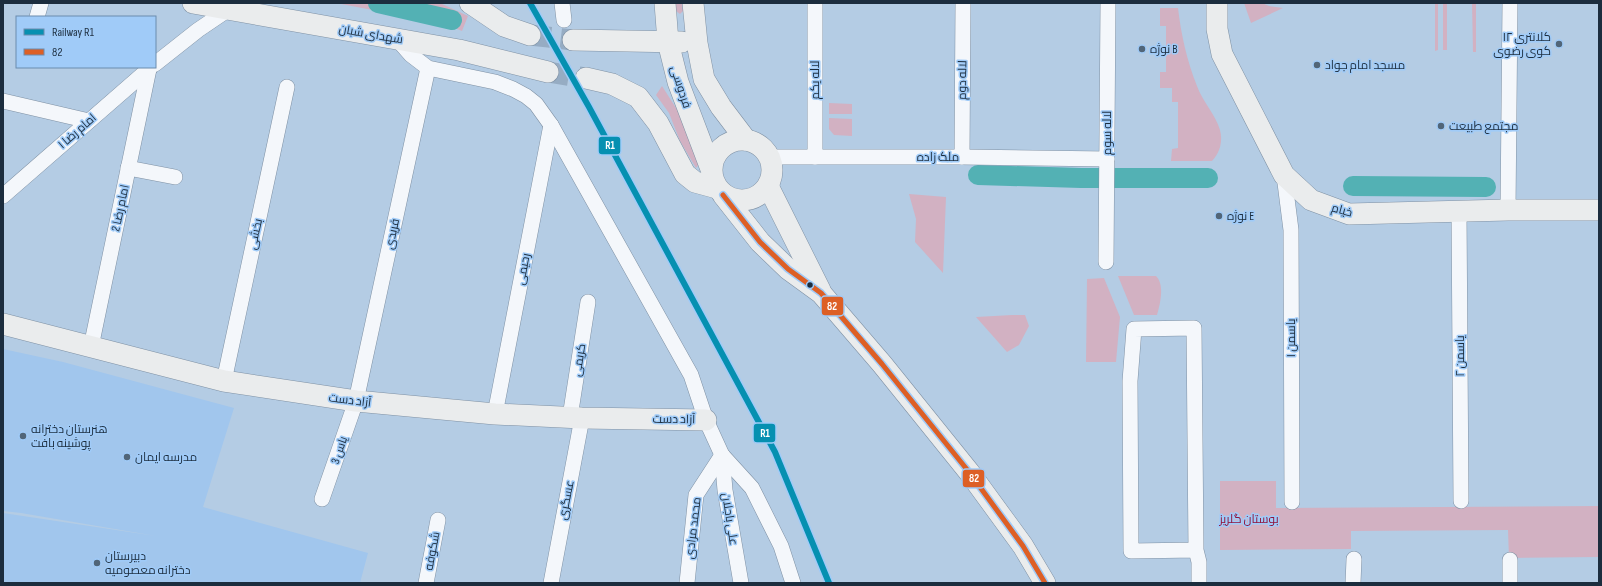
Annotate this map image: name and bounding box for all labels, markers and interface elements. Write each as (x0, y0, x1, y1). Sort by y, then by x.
legend (16, 16, 156, 68)
street label: شهدای شبان (338, 21, 404, 48)
text: Railway R1 (52, 25, 95, 40)
place label: کلانتری ۱۲ کوی رضوی (1493, 30, 1551, 59)
marker: کلانتری ۱۲ کوی رضوی (1554, 39, 1564, 49)
place label: نوژه B (1150, 42, 1178, 57)
marker: نوژه B (1137, 44, 1147, 54)
text: 82 (52, 45, 62, 60)
place label: مسجد امام جواد (1325, 58, 1405, 73)
street label: لاله دوم (955, 60, 970, 100)
marker: مسجد امام جواد (1312, 60, 1322, 70)
street label: لاله یکم (808, 61, 823, 99)
street label: فردوسی (667, 64, 694, 110)
street label: امام رضا ۱ (55, 111, 100, 152)
street label: لاله سوم (1100, 111, 1115, 155)
place label: مجتمع طبیعت (1449, 119, 1518, 134)
marker: مجتمع طبیعت (1436, 121, 1446, 131)
line badge: R1 (598, 136, 621, 155)
text: R1 (605, 139, 616, 152)
street label: ملک زاده (917, 150, 959, 165)
street label: امام رضا 2 (108, 183, 133, 233)
street label: خیام (1330, 200, 1354, 220)
place label: نوژه E (1227, 209, 1254, 224)
marker: نوژه E (1214, 211, 1224, 221)
street label: بخشی (245, 217, 266, 251)
street label: فریدی (382, 217, 403, 251)
street label: رحیمی (513, 252, 534, 286)
unlabelled marker (805, 280, 815, 290)
line badge: 82 (821, 296, 844, 316)
text: 82 (827, 300, 837, 313)
street label: یاسمن ۱ (1284, 318, 1299, 357)
street label: یاسمن ۲ (1453, 335, 1468, 377)
street label: کریمی (570, 343, 589, 378)
street label: آزاد دست (328, 390, 373, 411)
street label: آزاد دست (652, 412, 696, 427)
place label: هنرستان دخترانه پوشینه بافت (31, 422, 108, 452)
line badge: R1 (753, 423, 776, 443)
text: R1 (760, 427, 771, 440)
marker: هنرستان دخترانه پوشینه بافت (18, 431, 28, 441)
street label: یاس 3 (328, 434, 351, 466)
place label: مدرسه ایمان (135, 450, 197, 465)
marker: مدرسه ایمان (122, 452, 132, 462)
line badge: 82 (962, 469, 985, 488)
text: 82 (969, 472, 979, 485)
street label: عسگری (555, 479, 578, 521)
street label: علی باجلان (718, 492, 741, 546)
street label: محمد مرادی (682, 496, 705, 560)
park label: بوستان گلریز (1218, 512, 1279, 527)
street label: شکوفه (421, 530, 444, 572)
place label: دبیرستان دخترانه معصومیه (105, 549, 191, 578)
marker: دبیرستان دخترانه معصومیه (92, 558, 102, 568)

